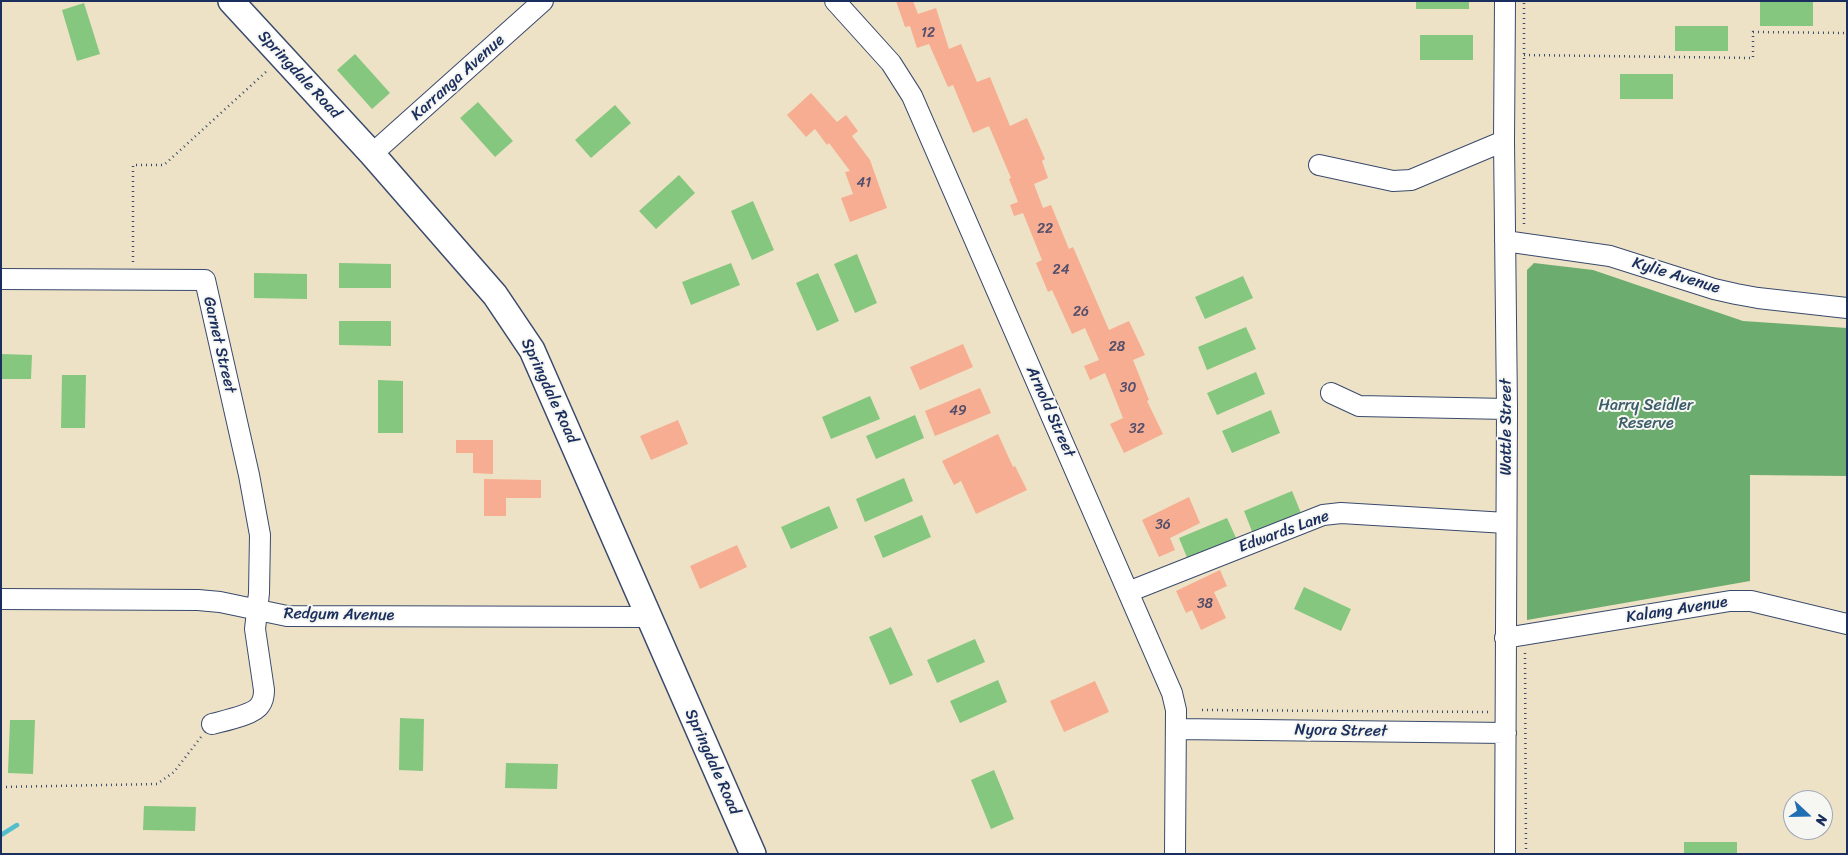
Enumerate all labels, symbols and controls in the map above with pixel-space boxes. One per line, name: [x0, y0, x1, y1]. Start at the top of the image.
house number: 12: [921, 25, 935, 41]
street label: Springdale Road: [253, 27, 345, 123]
street label: Karranga Avenue: [407, 31, 509, 125]
house number: 41: [857, 175, 871, 191]
house number: 22: [1037, 221, 1053, 237]
street label: Kylie Avenue: [1630, 254, 1722, 298]
house number: 24: [1053, 262, 1069, 278]
street label: Garnet Street: [199, 295, 239, 395]
house number: 26: [1073, 304, 1089, 320]
street label: Springdale Road: [516, 336, 582, 446]
house number: 28: [1109, 339, 1125, 355]
street label: Arnold Street: [1021, 364, 1079, 460]
street label: Wattle Street: [1497, 378, 1517, 476]
house number: 30: [1120, 380, 1136, 396]
park label: Harry Seidler Reserve: [1599, 396, 1693, 434]
house number: 49: [949, 403, 967, 419]
house number: 32: [1129, 421, 1145, 437]
street label: Edwards Lane: [1236, 507, 1332, 557]
house number: 36: [1155, 517, 1171, 533]
street label: Kalang Avenue: [1625, 593, 1729, 627]
house number: 38: [1197, 596, 1213, 612]
street label: Redgum Avenue: [284, 604, 394, 626]
street label: Springdale Road: [680, 706, 744, 818]
street label: Nyora Street: [1294, 721, 1388, 741]
north arrow: [1783, 790, 1833, 840]
text: N: [1808, 811, 1835, 829]

